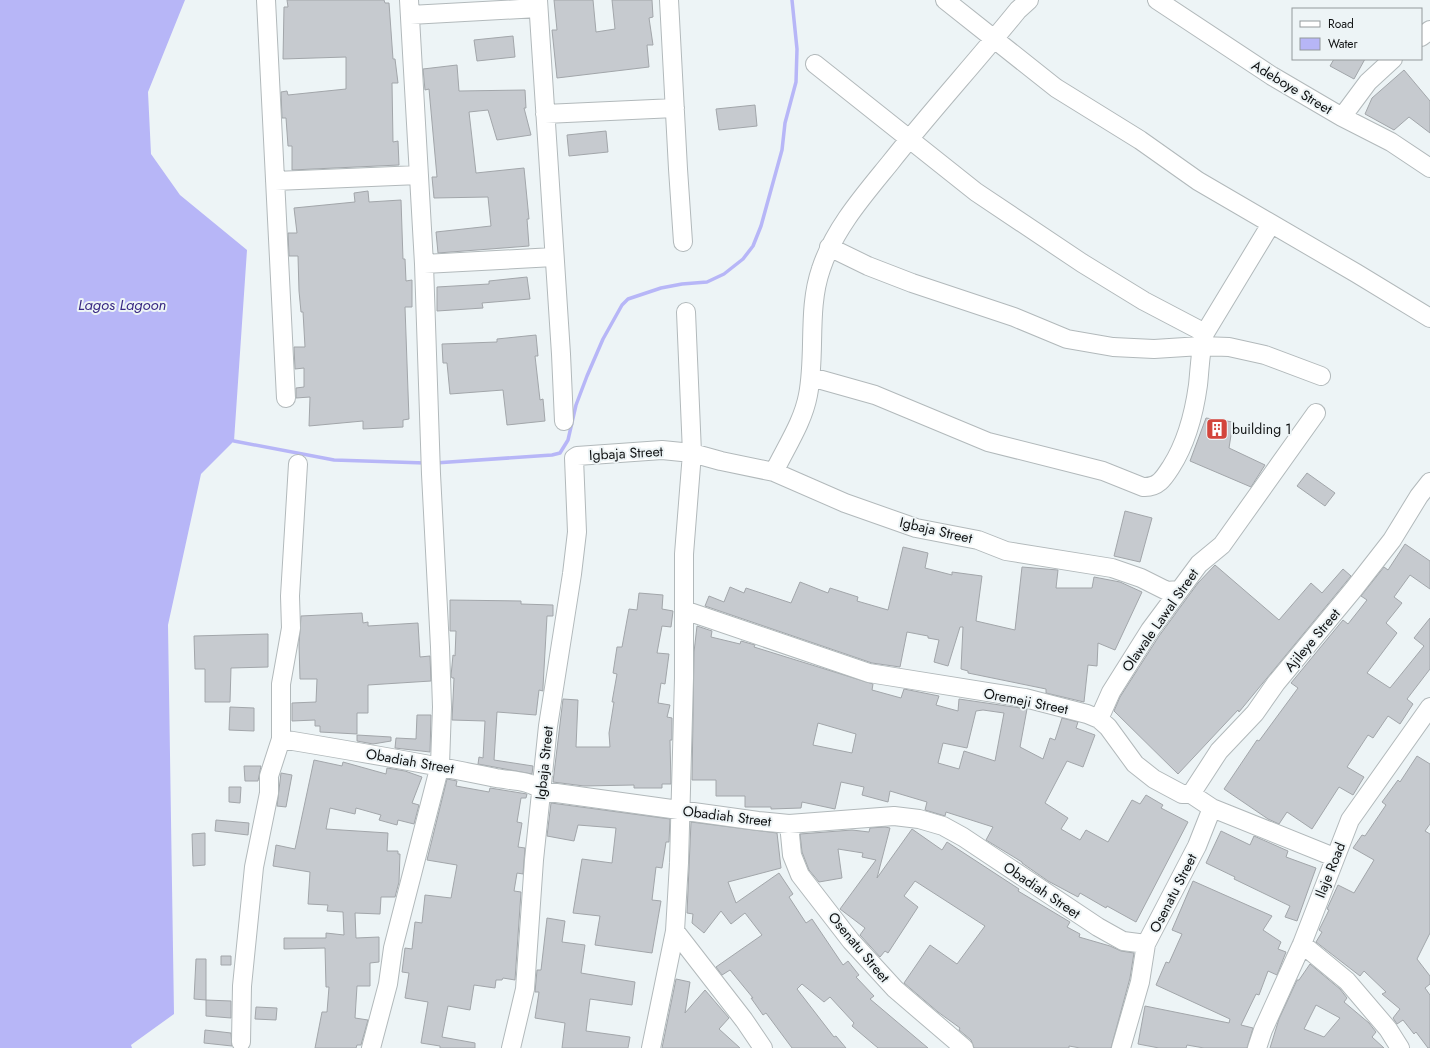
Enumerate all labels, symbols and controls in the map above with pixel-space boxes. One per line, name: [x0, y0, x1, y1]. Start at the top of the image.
legend: [1292, 8, 1422, 60]
text: Road: [1328, 15, 1354, 33]
text: Water: [1328, 35, 1359, 53]
street label: Adeboye Street: [1248, 55, 1337, 119]
water label: Lagos Lagoon: [78, 294, 166, 316]
building icon: building 1: [1204, 416, 1230, 442]
place label: building 1: [1232, 419, 1292, 439]
street label: Igbaja Street: [589, 441, 664, 465]
street label: Igbaja Street: [898, 512, 975, 548]
street label: Olawale Lawal Street: [1117, 564, 1204, 676]
street label: Ajileye Street: [1279, 603, 1345, 676]
street label: Oremeji Street: [982, 683, 1071, 719]
street label: Igbaja Street: [530, 725, 558, 801]
street label: Obadiah Street: [364, 743, 456, 779]
street label: Obadiah Street: [682, 801, 773, 831]
street label: Ilaje Road: [1310, 839, 1350, 901]
street label: Osenatu Street: [1144, 849, 1202, 936]
street label: Obadiah Street: [999, 857, 1085, 924]
street label: Osenatu Street: [824, 908, 895, 987]

